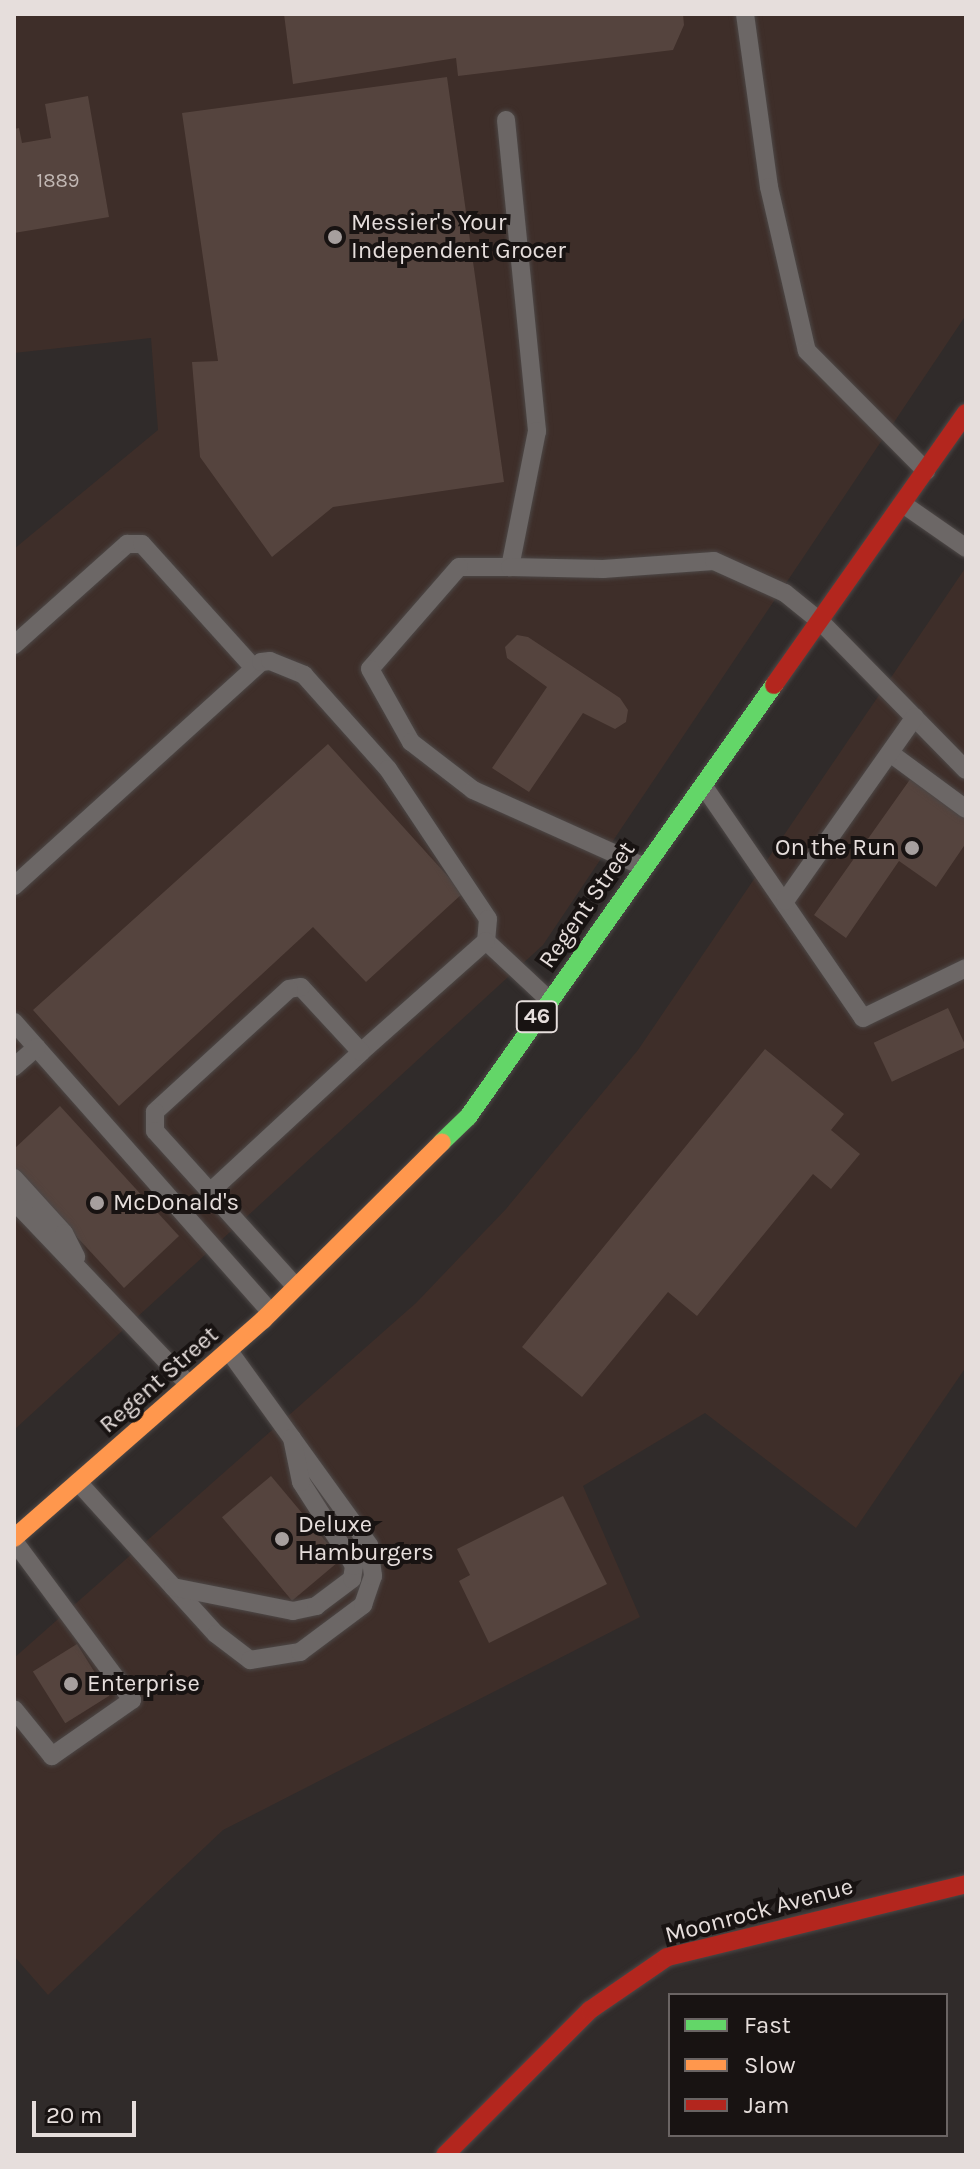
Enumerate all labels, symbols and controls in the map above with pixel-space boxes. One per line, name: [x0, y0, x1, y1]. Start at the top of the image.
house number: 1889: [37, 168, 79, 192]
place label: Messier's Your Independent Grocer: [351, 209, 566, 265]
marker: Messier's Your Independent Grocer: [326, 228, 344, 246]
place label: On the Run: [775, 834, 896, 862]
street label: Regent Street: [533, 836, 641, 974]
marker: On the Run: [903, 839, 921, 857]
road number: 46: [515, 999, 559, 1035]
place label: McDonald's: [113, 1189, 239, 1217]
marker: McDonald's: [88, 1194, 106, 1212]
street label: Regent Street: [94, 1321, 224, 1439]
place label: Deluxe Hamburgers: [298, 1511, 434, 1567]
marker: Deluxe Hamburgers: [273, 1530, 291, 1548]
place label: Enterprise: [87, 1670, 200, 1698]
marker: Enterprise: [62, 1675, 80, 1693]
street label: Moonrock Avenue: [662, 1872, 856, 1950]
legend: [668, 1993, 948, 2137]
text: Fast: [744, 2011, 791, 2039]
text: Slow: [744, 2051, 796, 2079]
scale bar: [36, 2085, 140, 2135]
text: Jam: [744, 2091, 789, 2119]
text: 20 m: [46, 2101, 102, 2129]

